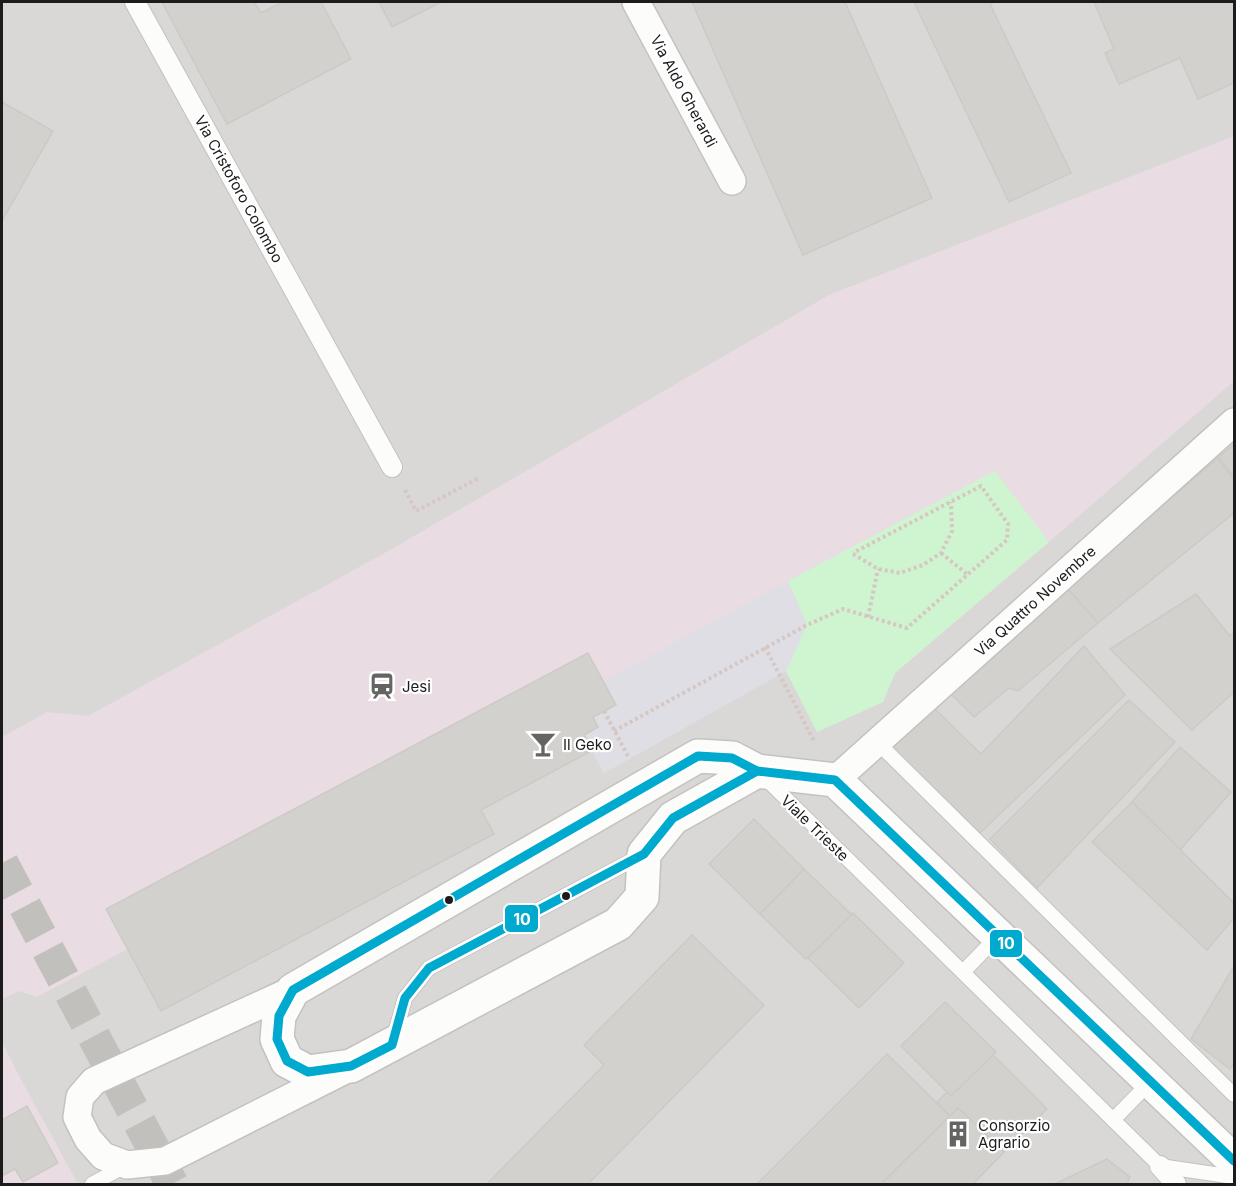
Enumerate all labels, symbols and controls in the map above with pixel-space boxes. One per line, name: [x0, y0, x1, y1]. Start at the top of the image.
street label: Via Aldo Gherardi: [646, 32, 722, 150]
street label: Via Cristoforo Colombo: [191, 112, 287, 266]
street label: Via Quattro Novembre: [970, 541, 1100, 661]
station icon: Jesi: [367, 671, 397, 701]
place label: Jesi: [402, 677, 431, 696]
bar icon: Il Geko: [528, 729, 558, 759]
place label: Il Geko: [563, 735, 612, 754]
street label: Viale Trieste: [777, 791, 853, 865]
unlabelled marker: [560, 890, 572, 902]
unlabelled marker: [443, 894, 455, 906]
line badge: 10: [504, 904, 539, 933]
text: 10: [513, 909, 531, 929]
line badge: 10: [989, 929, 1023, 958]
text: 10: [997, 933, 1015, 953]
place label: Consorzio Agrario: [978, 1116, 1050, 1152]
building icon: Consorzio Agrario: [943, 1119, 973, 1149]

